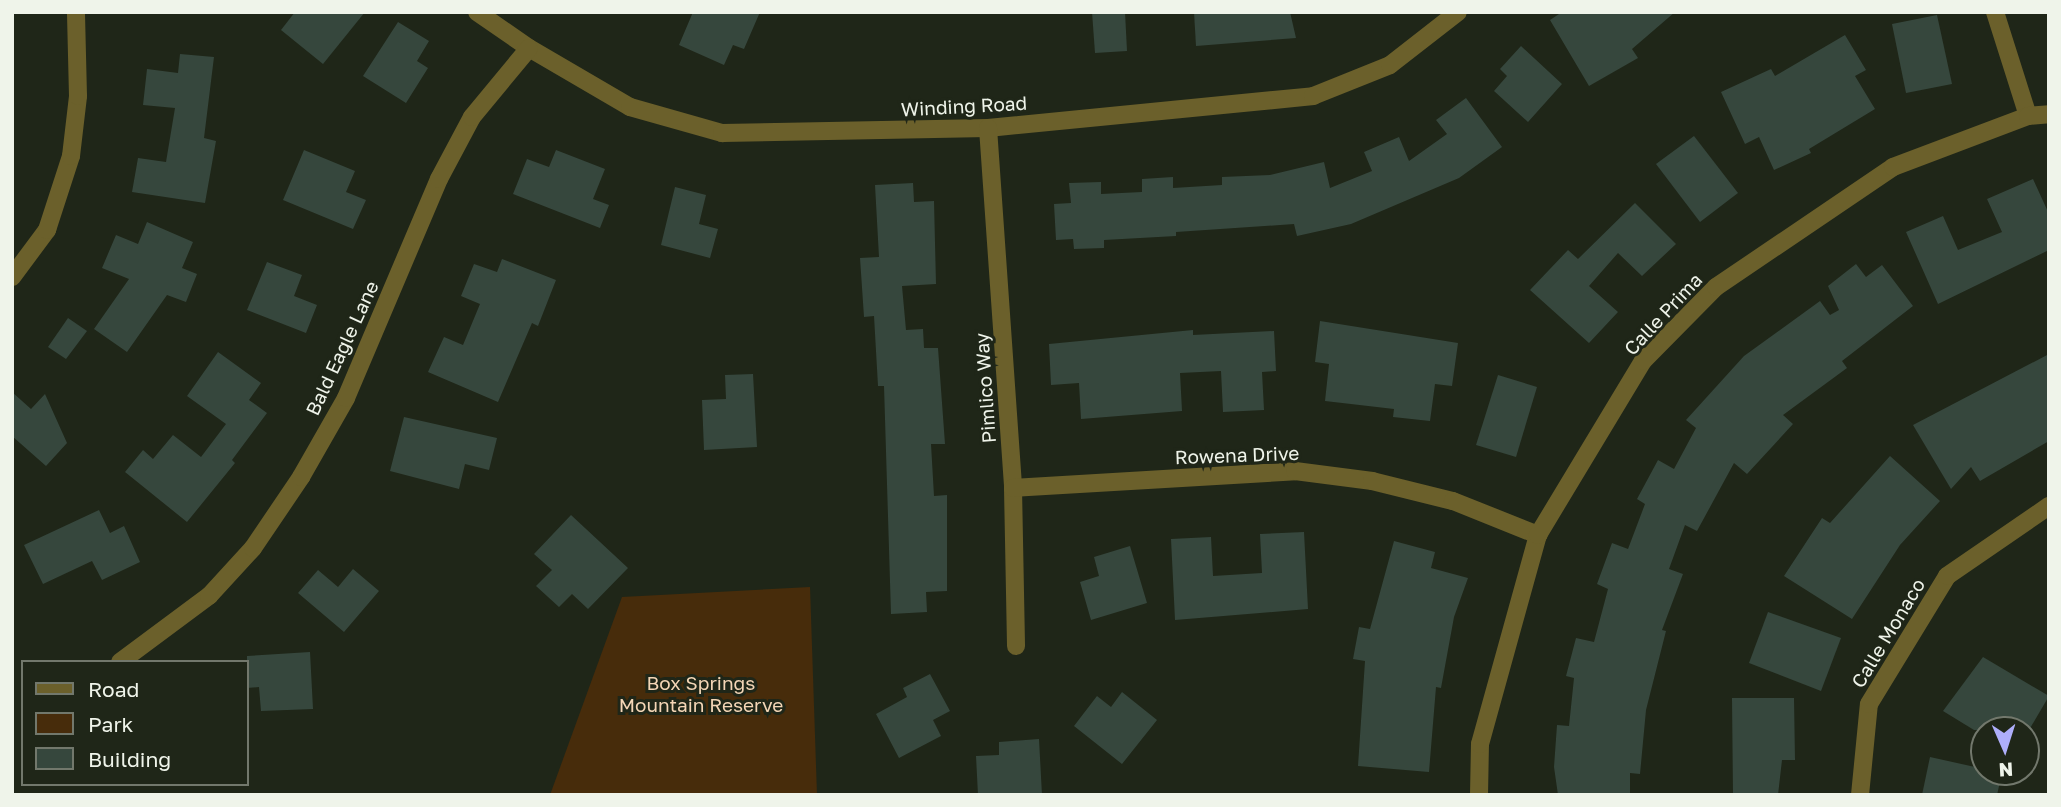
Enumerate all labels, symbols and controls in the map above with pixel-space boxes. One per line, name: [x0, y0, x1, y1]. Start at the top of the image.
street label: Winding Road: [900, 91, 1028, 121]
street label: Calle Prima: [1619, 268, 1707, 360]
street label: Bald Eagle Lane: [301, 277, 383, 419]
street label: Pimlico Way: [970, 332, 1000, 444]
street label: Rowena Drive: [1174, 441, 1300, 469]
street label: Calle Monaco: [1846, 574, 1930, 692]
legend: [21, 660, 248, 786]
park label: Box Springs Mountain Reserve: [619, 672, 783, 716]
text: Road: [88, 676, 139, 702]
text: Park: [88, 711, 133, 737]
north arrow: [1970, 716, 2040, 786]
text: Building: [88, 746, 171, 772]
text: N: [1998, 759, 2014, 782]

